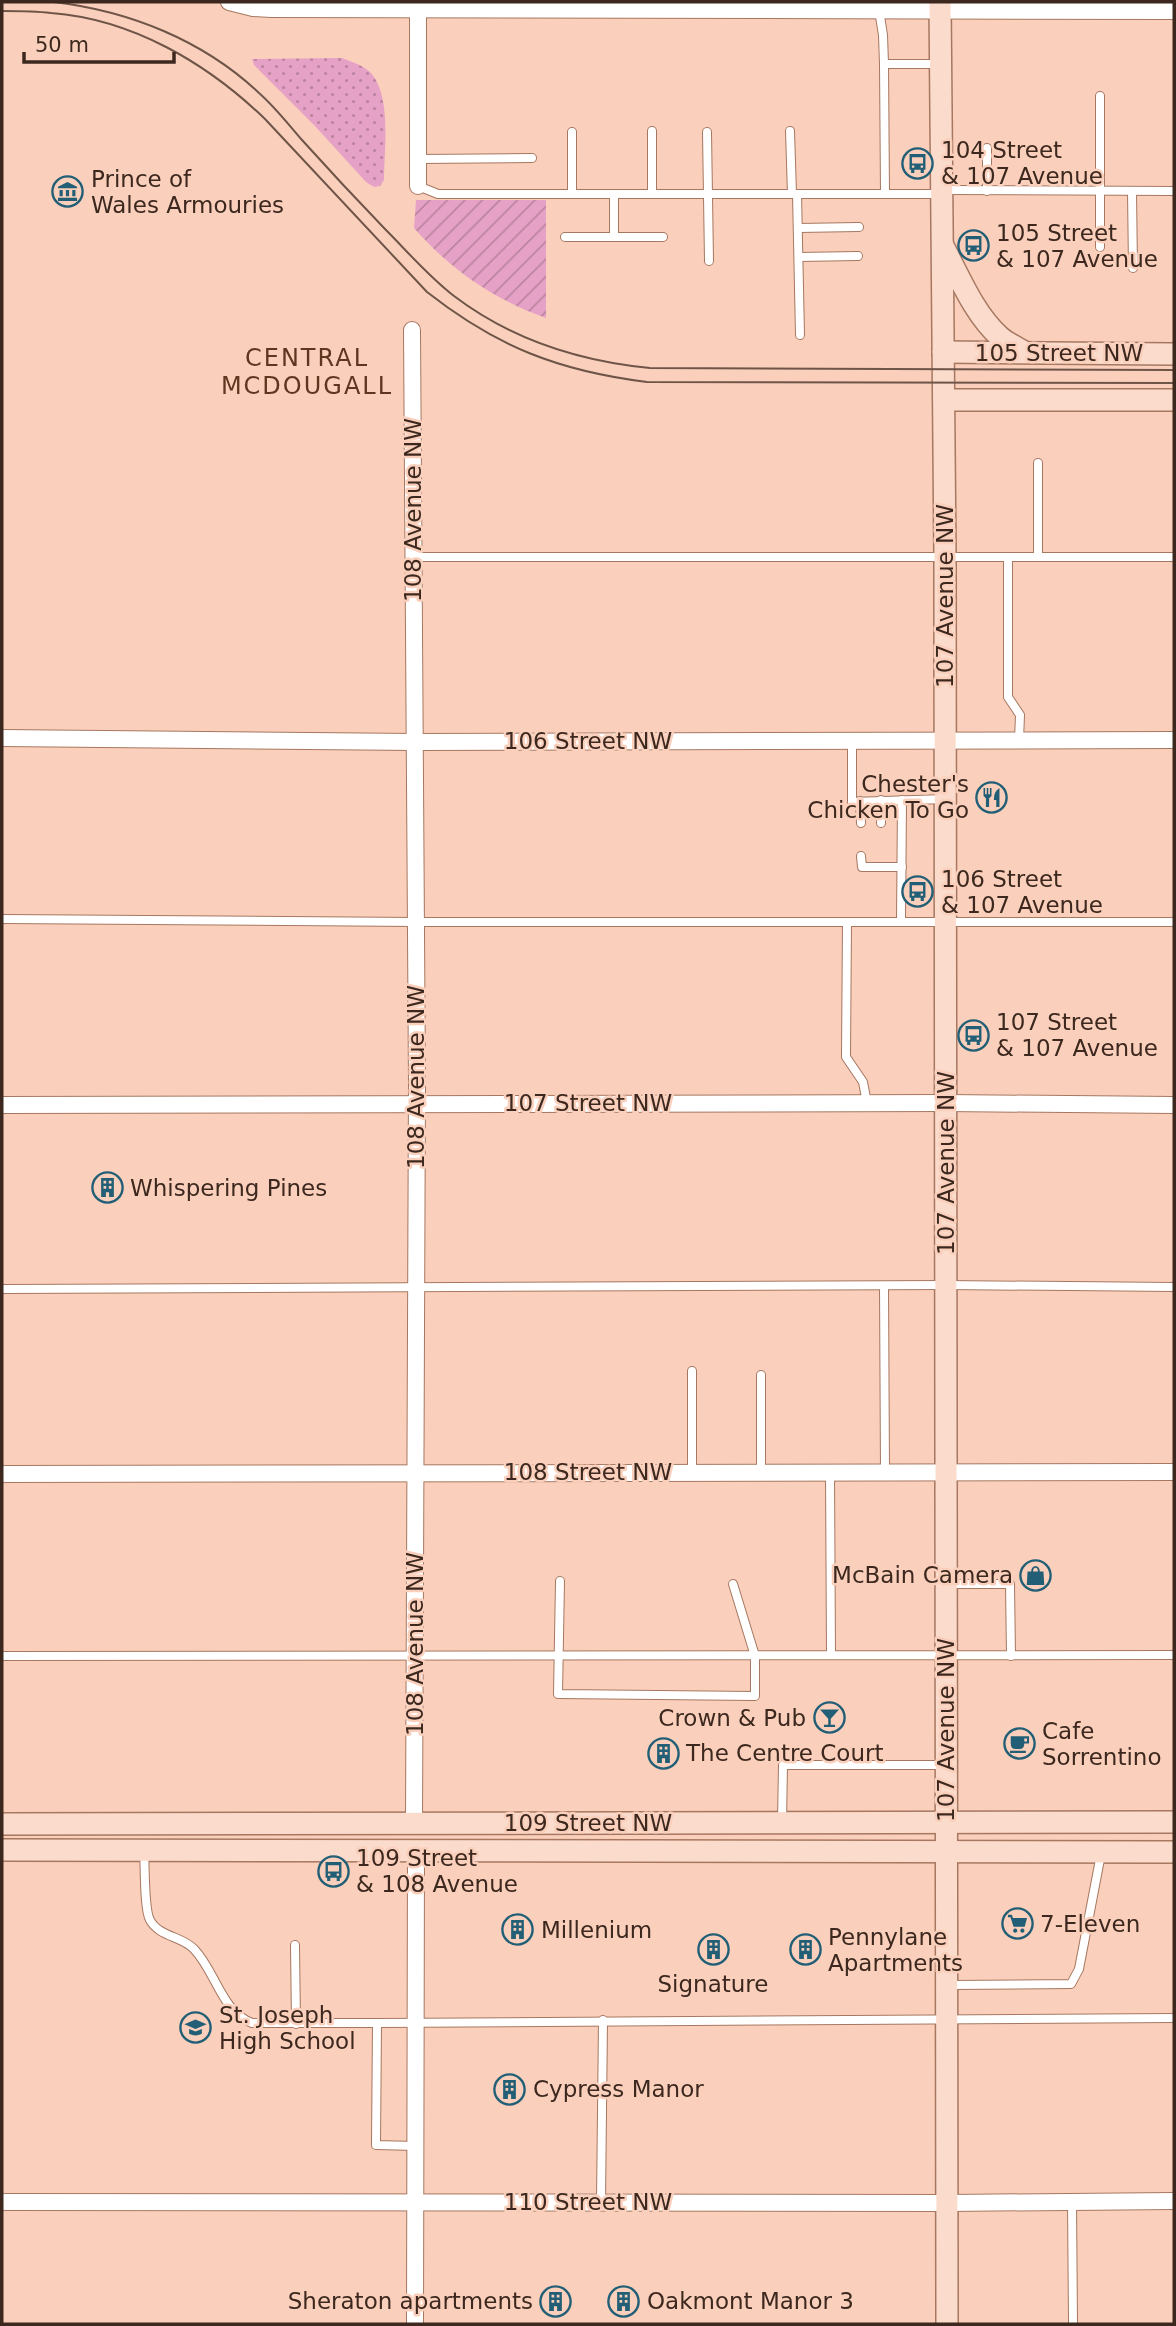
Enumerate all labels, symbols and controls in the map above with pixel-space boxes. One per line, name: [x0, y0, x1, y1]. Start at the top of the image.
scale bar: [24, 21, 175, 65]
text: 50 m: [35, 33, 89, 57]
place label: 104 Street & 107 Avenue: [941, 137, 1103, 189]
bus stop icon: 104 Street & 107 Avenue: [901, 146, 935, 180]
place label: Prince of Wales Armouries: [91, 166, 284, 218]
museum icon: Prince of Wales Armouries: [51, 175, 85, 209]
place label: 105 Street & 107 Avenue: [996, 220, 1158, 272]
bus stop icon: 105 Street & 107 Avenue: [956, 229, 990, 263]
street label: 105 Street NW: [975, 340, 1143, 366]
district label: CENTRAL MCDOUGALL: [221, 344, 393, 400]
street label: 108 Avenue NW: [400, 418, 426, 602]
street label: 107 Avenue NW: [932, 504, 958, 688]
street label: 106 Street NW: [504, 728, 672, 754]
place label: Chester's Chicken To Go: [807, 771, 969, 823]
restaurant icon: Chester's Chicken To Go: [975, 780, 1009, 814]
place label: 106 Street & 107 Avenue: [941, 866, 1103, 918]
bus stop icon: 106 Street & 107 Avenue: [901, 875, 935, 909]
street label: 108 Avenue NW: [403, 985, 429, 1169]
place label: 107 Street & 107 Avenue: [996, 1009, 1158, 1061]
bus stop icon: 107 Street & 107 Avenue: [956, 1018, 990, 1052]
street label: 107 Avenue NW: [933, 1071, 959, 1255]
street label: 107 Street NW: [504, 1090, 672, 1116]
building icon: Whispering Pines: [90, 1171, 124, 1205]
place label: Whispering Pines: [130, 1175, 327, 1201]
street label: 108 Street NW: [504, 1459, 672, 1485]
street label: 108 Avenue NW: [402, 1552, 428, 1736]
shop icon: McBain Camera: [1019, 1558, 1053, 1592]
place label: McBain Camera: [832, 1562, 1013, 1588]
street label: 107 Avenue NW: [933, 1638, 959, 1822]
bar icon: Crown & Pub: [812, 1701, 846, 1735]
place label: Crown & Pub: [658, 1705, 806, 1731]
place label: Cafe Sorrentino: [1042, 1718, 1161, 1770]
cafe icon: Cafe Sorrentino: [1002, 1727, 1036, 1761]
building icon: The Centre Court: [646, 1736, 680, 1770]
place label: The Centre Court: [685, 1740, 884, 1766]
street label: 109 Street NW: [504, 1810, 672, 1836]
place label: 109 Street & 108 Avenue: [356, 1845, 518, 1897]
bus stop icon: 109 Street & 108 Avenue: [316, 1854, 350, 1888]
supermarket icon: 7-Eleven: [1000, 1907, 1034, 1941]
place label: 7-Eleven: [1040, 1911, 1140, 1937]
building icon: Millenium: [501, 1913, 535, 1947]
place label: Millenium: [541, 1917, 652, 1943]
place label: Pennylane Apartments: [828, 1924, 963, 1976]
building icon: Signature: [696, 1933, 730, 1967]
building icon: Pennylane Apartments: [788, 1933, 822, 1967]
place label: Signature: [658, 1971, 768, 1997]
place label: St. Joseph High School: [219, 2002, 356, 2054]
school or university icon: St. Joseph High School: [179, 2011, 213, 2045]
building icon: Cypress Manor: [493, 2072, 527, 2106]
place label: Cypress Manor: [533, 2076, 704, 2102]
street label: 110 Street NW: [504, 2189, 672, 2215]
building icon: Sheraton apartments: [539, 2284, 573, 2318]
building icon: Oakmont Manor 3: [607, 2284, 641, 2318]
place label: Sheraton apartments: [288, 2288, 533, 2314]
place label: Oakmont Manor 3: [647, 2288, 854, 2314]

